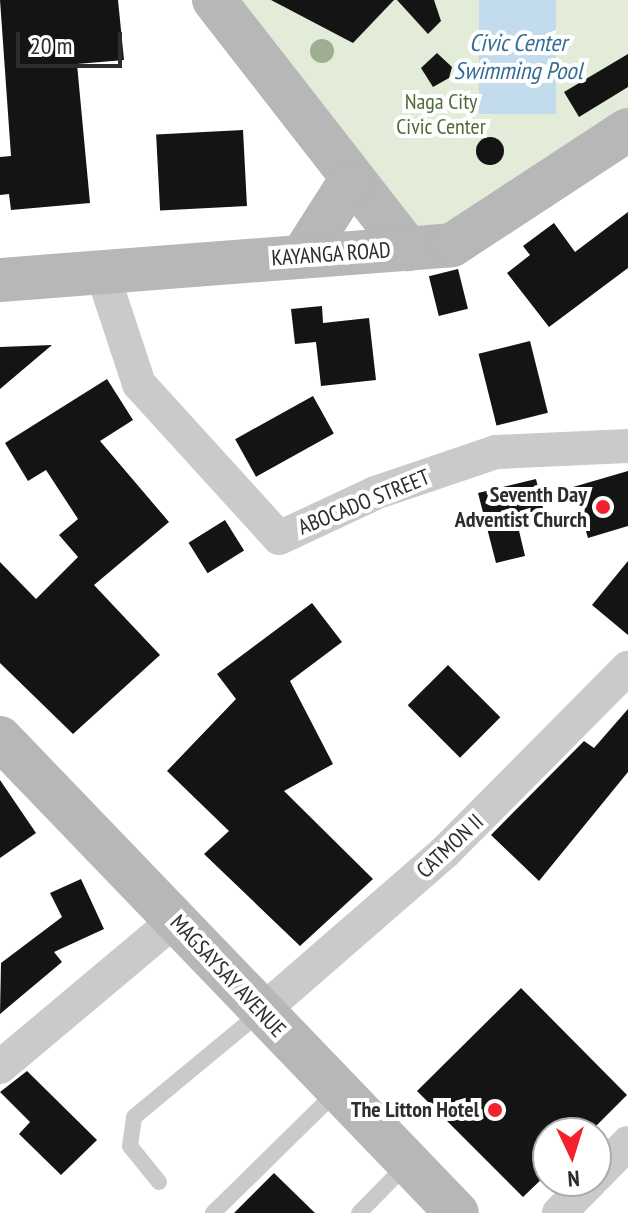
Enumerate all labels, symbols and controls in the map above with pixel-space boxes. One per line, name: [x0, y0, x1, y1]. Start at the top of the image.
scale bar: [20, 16, 126, 66]
water label: Civic Center Swimming Pool: [454, 29, 582, 85]
text: 20 m: [30, 30, 72, 61]
park label: Naga City Civic Center: [396, 88, 486, 140]
street label: KAYANGA ROAD: [270, 237, 392, 271]
street label: ABOCADO STREET: [294, 464, 434, 540]
place label: Seventh Day Adventist Church: [455, 481, 587, 532]
marker: Seventh Day Adventist Church: [594, 498, 612, 516]
street label: CATMON II: [411, 809, 489, 883]
street label: MAGSAYSAY AVENUE: [164, 909, 292, 1043]
place label: The Litton Hotel: [351, 1097, 479, 1123]
marker: The Litton Hotel: [486, 1101, 504, 1119]
north arrow: [532, 1117, 612, 1197]
text: N: [567, 1165, 580, 1193]

